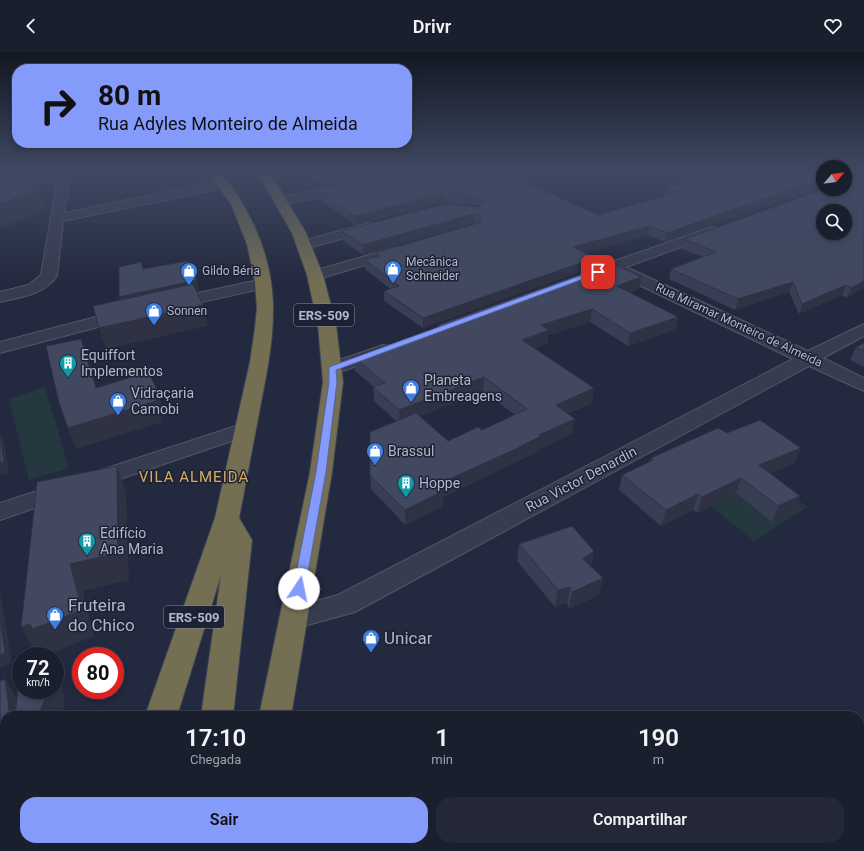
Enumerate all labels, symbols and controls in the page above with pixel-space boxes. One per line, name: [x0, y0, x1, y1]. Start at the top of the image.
icon: back: [20, 15, 42, 37]
icon: heart: [822, 15, 844, 37]
text: Drivr: [413, 16, 451, 37]
text: 80 m: [98, 79, 161, 112]
icon: right: [32, 80, 84, 132]
text: Rua Adyles Monteiro de Almeida: [98, 113, 358, 134]
north arrow: [816, 160, 852, 196]
map controls: [816, 160, 852, 240]
button: search: [816, 204, 852, 240]
place label: Mecânica Schneider: [406, 255, 459, 283]
pin: [581, 255, 615, 289]
shop icon: Mecânica Schneider: [383, 259, 403, 284]
shop icon: Gildo Béria: [179, 261, 199, 286]
icon: arrive: [587, 261, 609, 283]
place label: Gildo Béria: [202, 264, 260, 278]
street label: Rua Miramar Monteiro de Almeida: [653, 280, 825, 370]
shop icon: Sonnen: [144, 301, 164, 326]
place label: Sonnen: [167, 304, 207, 318]
road number: ERS-509: [294, 304, 354, 326]
place label: Equiffort Implementos: [81, 347, 163, 379]
building icon: Equiffort Implementos: [58, 353, 78, 378]
place label: Planeta Embreagens: [424, 372, 502, 404]
shop icon: Planeta Embreagens: [401, 378, 421, 403]
place label: Vidraçaria Camobi: [131, 385, 194, 417]
shop icon: Vidraçaria Camobi: [108, 391, 128, 416]
shop icon: Brassul: [365, 441, 385, 466]
place label: Brassul: [388, 443, 434, 459]
street label: Rua Victor Denardin: [523, 443, 639, 515]
district label: VILA ALMEIDA: [139, 468, 249, 486]
building icon: Hoppe: [396, 473, 416, 498]
place label: Hoppe: [419, 475, 460, 491]
place label: Edifício Ana Maria: [100, 525, 164, 557]
building icon: Edifício Ana Maria: [77, 531, 97, 556]
position arrow: [278, 568, 320, 610]
place label: Fruteira do Chico: [68, 595, 135, 635]
shop icon: Fruteira do Chico: [45, 605, 65, 630]
road number: ERS-509: [164, 606, 224, 628]
shop icon: Unicar: [361, 628, 381, 653]
place label: Unicar: [384, 628, 433, 648]
speed limit sign: 80: [72, 647, 124, 699]
text: 72: [27, 656, 49, 680]
text: km/h: [26, 677, 50, 688]
text: 17:10: [185, 724, 246, 752]
text: 1: [435, 724, 449, 752]
text: 190: [638, 724, 679, 752]
text: Chegada: [190, 752, 241, 767]
text: min: [431, 752, 453, 767]
text: m: [653, 752, 664, 767]
button: Sair: [20, 797, 428, 843]
button: Compartilhar: [436, 797, 844, 843]

